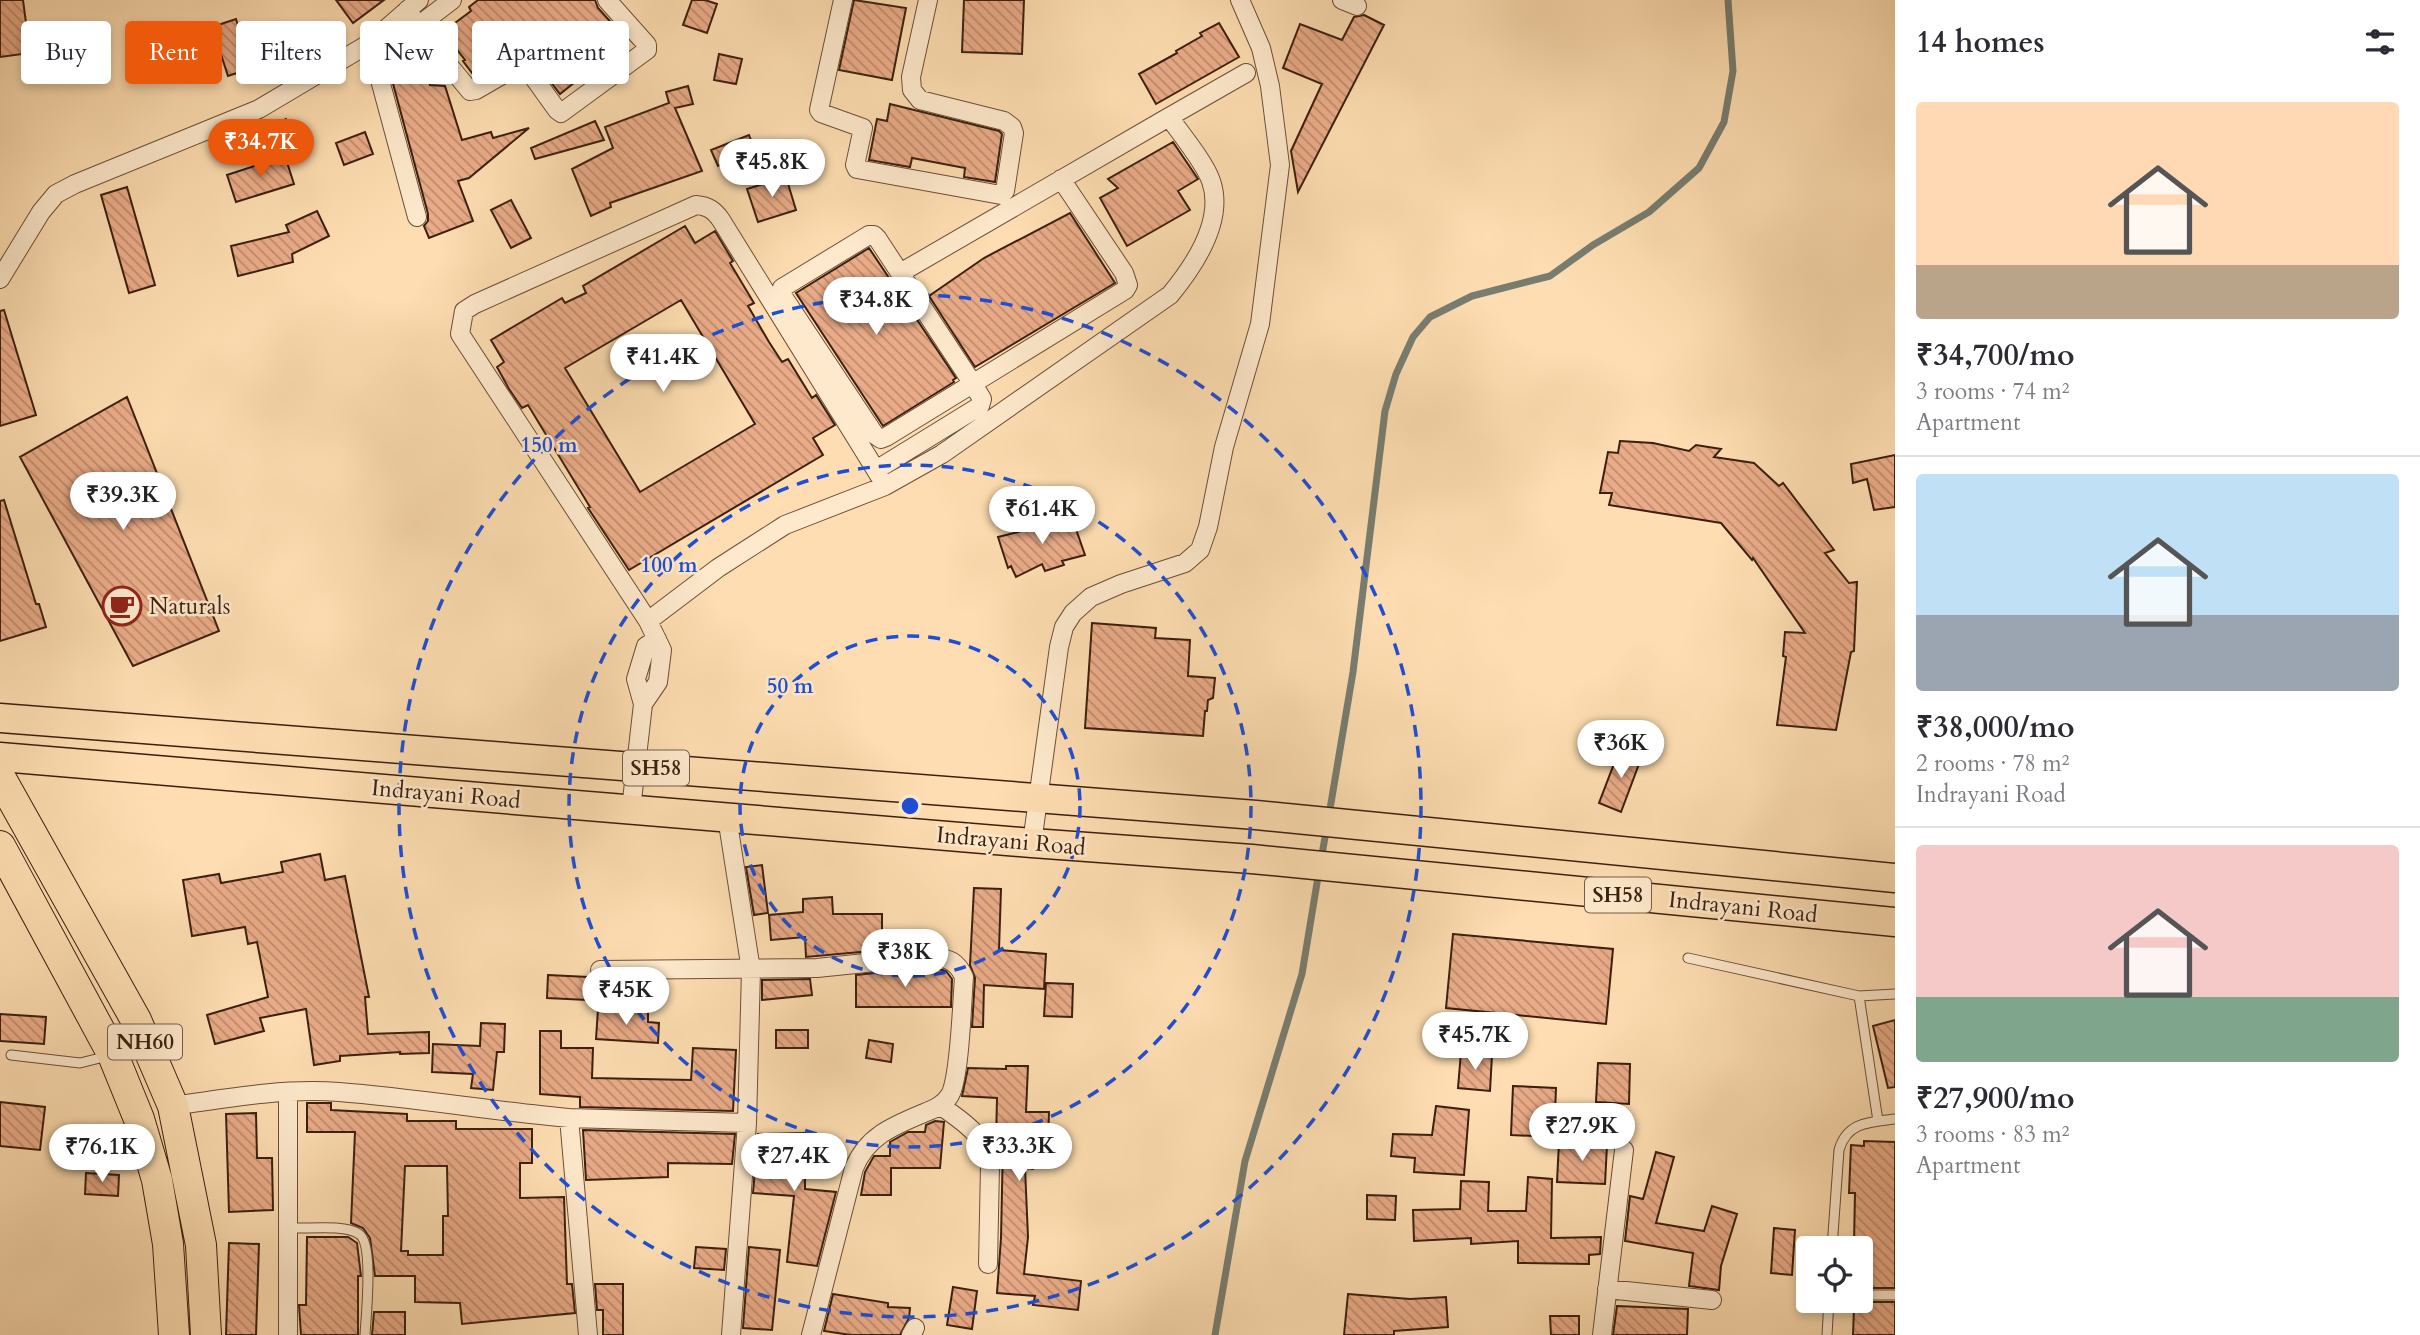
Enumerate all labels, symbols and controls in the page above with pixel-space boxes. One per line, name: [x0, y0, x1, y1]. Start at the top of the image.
chip: Buy: [21, 21, 111, 84]
chip: Rent: [125, 21, 222, 84]
chip: Filters: [236, 21, 346, 84]
chip: New: [360, 21, 458, 84]
chip: Apartment: [472, 21, 629, 84]
text: 14 homes: [1916, 22, 2045, 63]
icon: filters: [2361, 23, 2399, 61]
pin: ₹34.7K: [204, 120, 318, 179]
text: ₹34.7K: [224, 126, 298, 157]
pin: ₹45.8K: [715, 140, 829, 199]
text: ₹45.8K: [735, 146, 809, 177]
icon: home: [2095, 147, 2221, 273]
pin: ₹34.8K: [819, 278, 933, 337]
text: ₹34.8K: [839, 284, 913, 315]
pin: ₹41.4K: [606, 334, 720, 394]
text: ₹34,700/mo: [1916, 335, 2075, 376]
text: ₹41.4K: [626, 341, 700, 372]
text: 3 rooms · 74 m²: [1916, 376, 2069, 407]
text: Apartment: [1916, 407, 2020, 438]
text: 150 m: [520, 431, 578, 460]
pin: ₹39.3K: [66, 472, 180, 532]
text: ₹39.3K: [86, 479, 160, 510]
pin: ₹61.4K: [985, 486, 1099, 546]
text: ₹61.4K: [1005, 493, 1079, 524]
icon: home: [2095, 519, 2221, 645]
text: 100 m: [640, 551, 698, 580]
cafe icon: Naturals: [101, 585, 143, 627]
place label: Naturals: [149, 591, 230, 622]
text: 50 m: [767, 672, 814, 701]
text: ₹38,000/mo: [1916, 707, 2075, 748]
pin: ₹36K: [1580, 720, 1662, 780]
text: ₹36K: [1593, 727, 1649, 758]
text: 2 rooms · 78 m²: [1916, 748, 2069, 779]
road number: SH58: [623, 750, 689, 786]
street label: Indrayani Road: [370, 772, 523, 816]
text: Indrayani Road: [1916, 779, 2066, 810]
centre of rings: [898, 794, 922, 818]
street label: Indrayani Road: [935, 819, 1088, 863]
road number: SH58: [1585, 878, 1651, 912]
street label: Indrayani Road: [1667, 884, 1820, 930]
icon: home: [2095, 890, 2221, 1016]
pin: ₹38K: [864, 930, 946, 989]
text: ₹38K: [877, 936, 933, 967]
pin: ₹45K: [585, 968, 667, 1027]
text: ₹45K: [598, 974, 654, 1005]
pin: ₹45.7K: [1418, 1012, 1532, 1072]
text: ₹45.7K: [1438, 1019, 1512, 1050]
road number: NH60: [108, 1024, 182, 1060]
text: ₹27,900/mo: [1916, 1078, 2075, 1119]
pin: ₹27.9K: [1525, 1104, 1639, 1163]
text: ₹27.9K: [1545, 1110, 1619, 1141]
text: 3 rooms · 83 m²: [1916, 1119, 2069, 1150]
pin: ₹76.1K: [45, 1124, 159, 1184]
pin: ₹33.3K: [962, 1124, 1076, 1183]
text: ₹33.3K: [982, 1130, 1056, 1161]
text: ₹76.1K: [65, 1131, 139, 1162]
pin: ₹27.4K: [737, 1134, 851, 1193]
text: ₹27.4K: [757, 1140, 831, 1171]
text: Apartment: [1916, 1150, 2020, 1181]
map controls: [1796, 1236, 1873, 1313]
button: locate: [1796, 1236, 1873, 1313]

